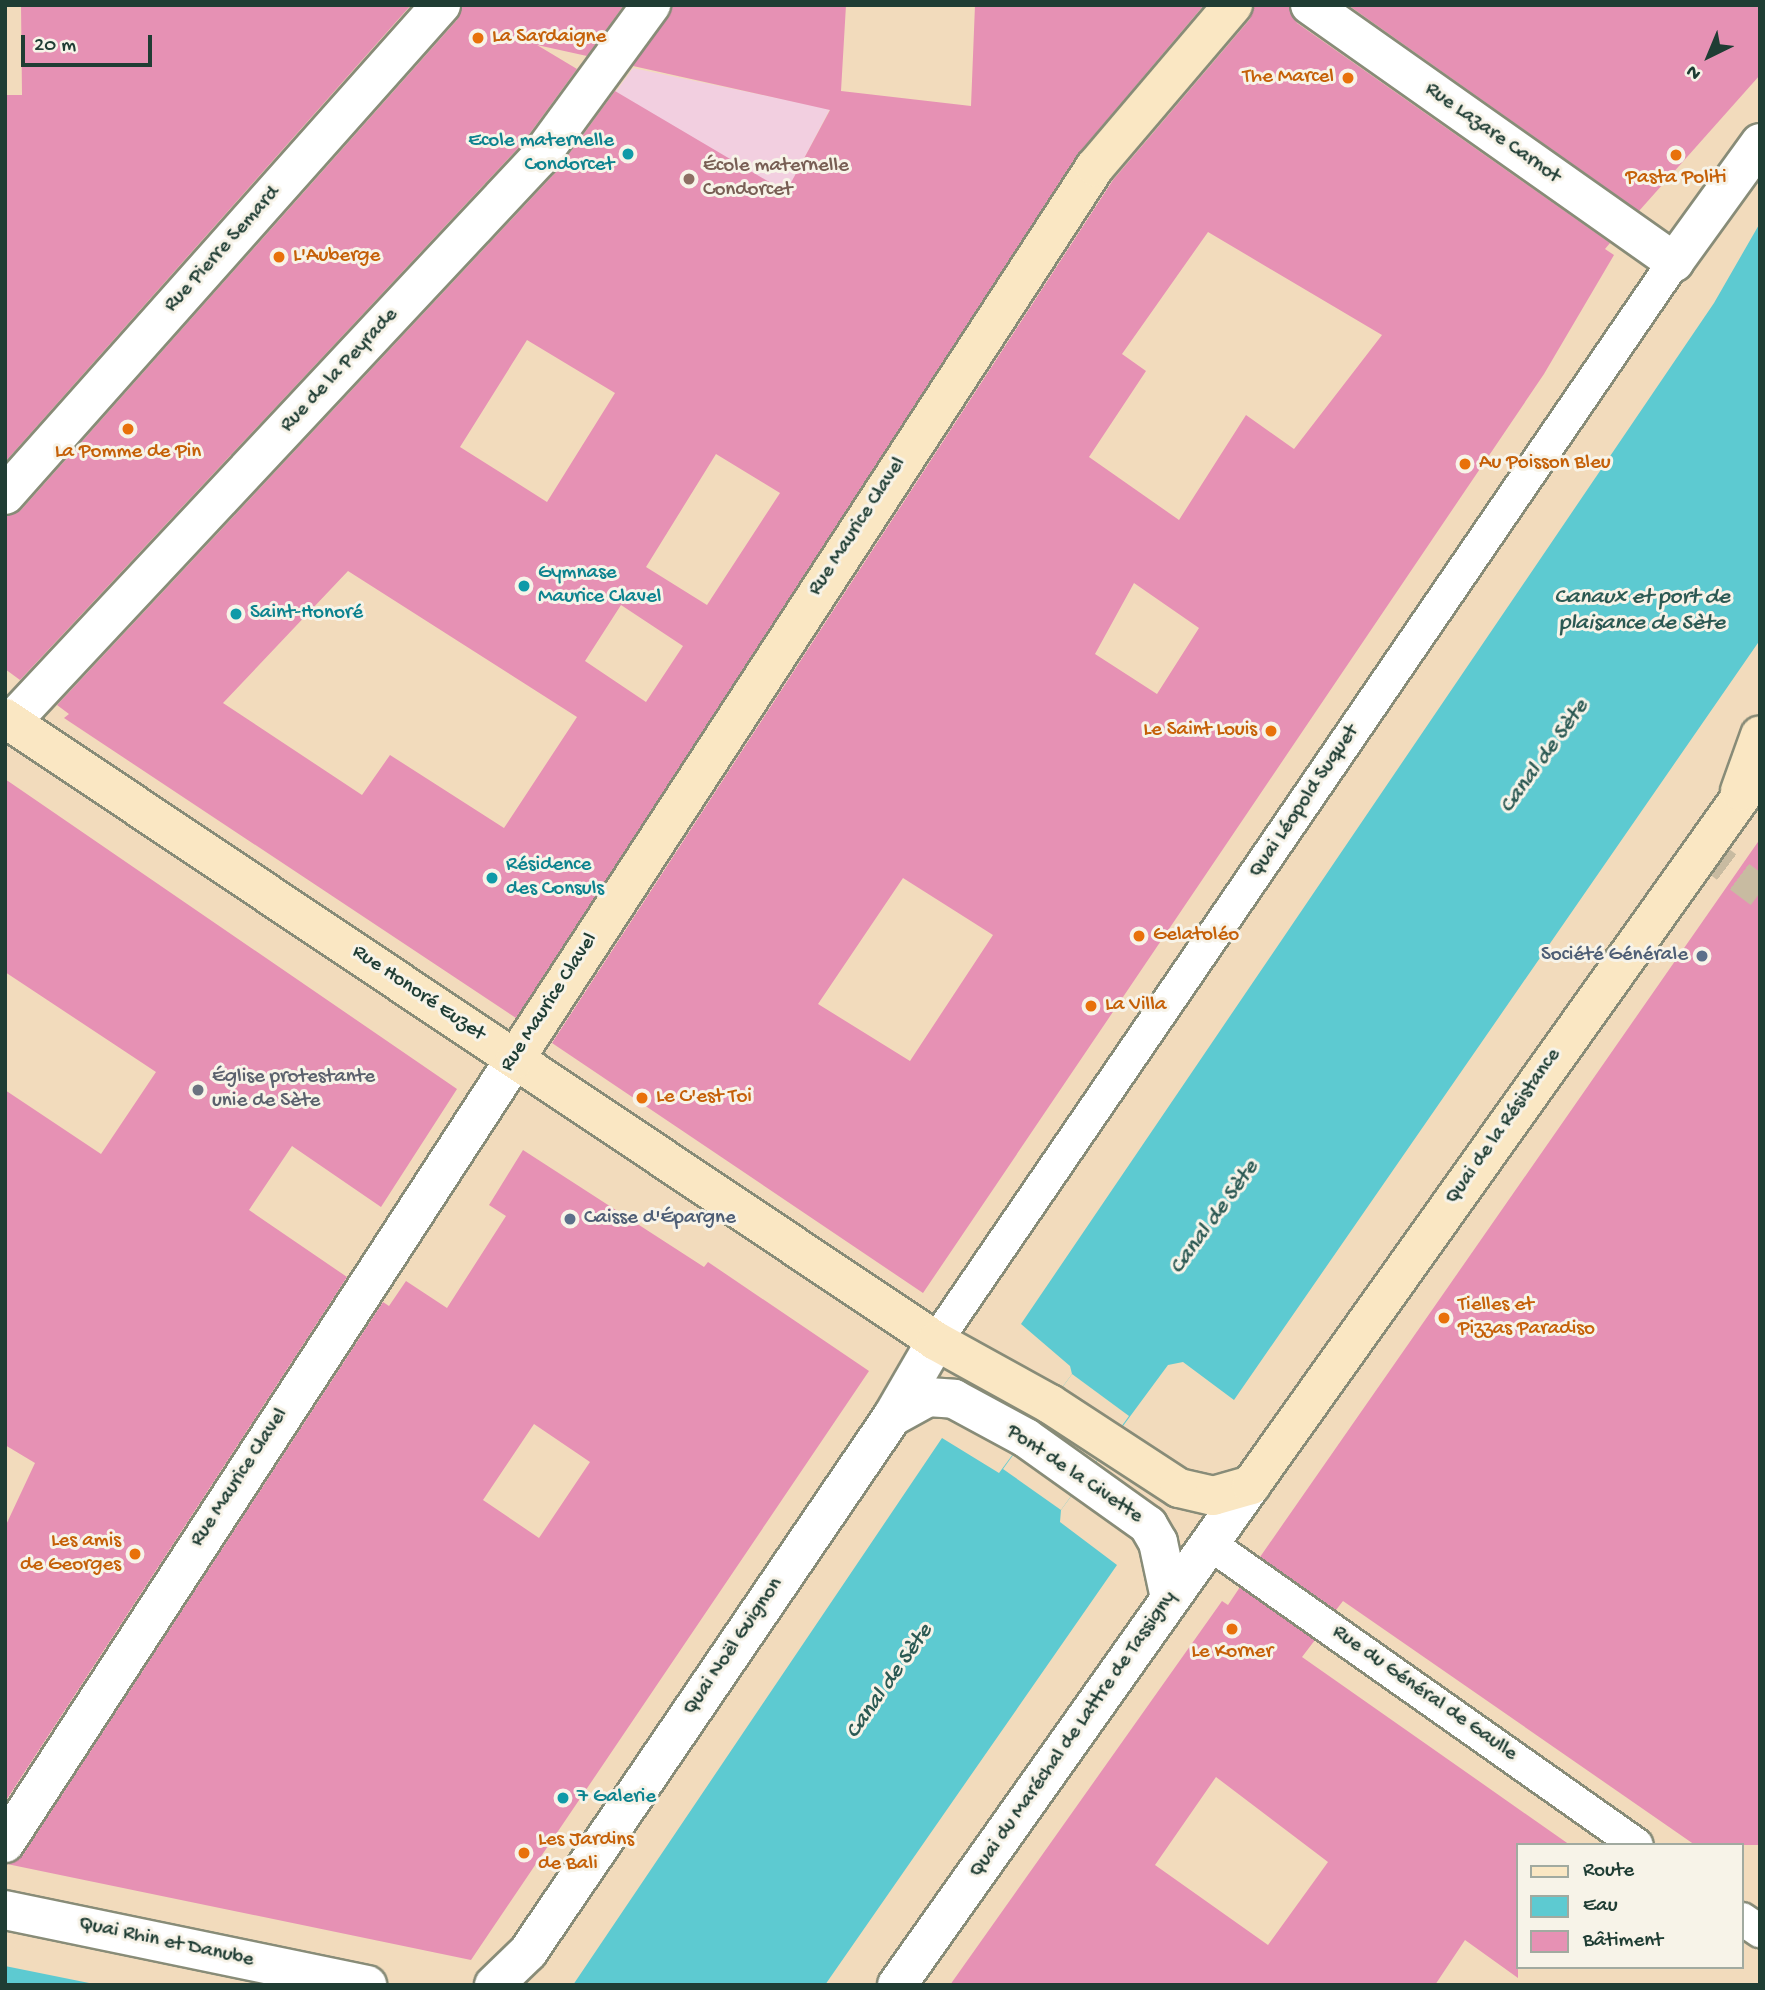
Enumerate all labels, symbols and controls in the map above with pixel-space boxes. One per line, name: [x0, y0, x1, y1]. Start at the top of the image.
scale bar: [24, 21, 156, 65]
north arrow: [1674, 21, 1744, 91]
place label: La Sardaigne: [492, 25, 606, 51]
marker: La Sardaigne: [470, 30, 486, 46]
text: 20 m: [34, 34, 76, 59]
text: N: [1682, 59, 1707, 84]
place label: The Marcel: [1243, 65, 1334, 91]
marker: The Marcel: [1340, 70, 1356, 86]
street label: Rue Lazare Carnot: [1419, 78, 1565, 190]
place label: Ecole maternelle Condorcet: [468, 129, 614, 179]
marker: Ecole maternelle Condorcet: [620, 146, 636, 162]
marker: Pasta Politi: [1668, 147, 1684, 163]
place label: École maternelle Condorcet: [703, 154, 849, 204]
place label: Pasta Politi: [1626, 166, 1726, 192]
marker: École maternelle Condorcet: [681, 171, 697, 187]
street label: Rue Pierre Semard: [160, 182, 286, 318]
place label: L'Auberge: [293, 244, 380, 270]
marker: L'Auberge: [271, 249, 287, 265]
street label: Rue de la Peyrade: [276, 304, 404, 438]
marker: La Pomme de Pin: [120, 421, 136, 437]
place label: La Pomme de Pin: [55, 440, 201, 466]
place label: Au Poisson Bleu: [1479, 451, 1611, 477]
street label: Rue Maurice Clavel: [804, 453, 912, 601]
marker: Au Poisson Bleu: [1457, 456, 1473, 472]
place label: Gymnase Maurice Clavel: [538, 561, 661, 611]
marker: Gymnase Maurice Clavel: [516, 578, 532, 594]
water label: Canaux et port de plaisance de Sète: [1554, 584, 1730, 638]
place label: Saint-Honoré: [250, 601, 363, 627]
marker: Saint-Honoré: [228, 606, 244, 622]
water label: Canal de Sète: [1494, 695, 1596, 819]
place label: Le Saint Louis: [1143, 718, 1257, 744]
street label: Quai Léopold Suquet: [1244, 721, 1366, 883]
marker: Le Saint Louis: [1263, 723, 1279, 739]
place label: Résidence des Consuls: [506, 853, 604, 903]
marker: Résidence des Consuls: [484, 870, 500, 886]
place label: Gelatoléo: [1153, 923, 1239, 949]
marker: Gelatoléo: [1131, 928, 1147, 944]
street label: Rue Maurice Clavel: [496, 929, 604, 1077]
street label: Rue Honoré Euzet: [347, 940, 489, 1048]
place label: Société Générale: [1541, 943, 1688, 969]
marker: Société Générale: [1694, 948, 1710, 964]
place label: La Villa: [1105, 993, 1166, 1019]
marker: La Villa: [1083, 998, 1099, 1014]
street label: Quai de la Résistance: [1441, 1044, 1567, 1210]
place label: Église protestante unie de Sète: [212, 1065, 375, 1115]
marker: Église protestante unie de Sète: [190, 1082, 206, 1098]
place label: Le C'est Toi: [656, 1085, 752, 1111]
marker: Le C'est Toi: [634, 1090, 650, 1106]
water label: Canal de Sète: [1164, 1156, 1266, 1280]
place label: Caisse d'Épargne: [584, 1206, 736, 1232]
marker: Caisse d'Épargne: [562, 1211, 578, 1227]
place label: Tielles et Pizzas Paradiso: [1458, 1293, 1595, 1343]
marker: Tielles et Pizzas Paradiso: [1436, 1310, 1452, 1326]
street label: Rue Maurice Clavel: [186, 1404, 294, 1552]
street label: Pont de la Civette: [1001, 1420, 1147, 1530]
place label: Les amis de Georges: [20, 1529, 121, 1579]
marker: Les amis de Georges: [127, 1546, 143, 1562]
street label: Quai Noël Guignon: [679, 1573, 789, 1721]
street label: Quai du Maréchal de Lattre de Tassigny: [965, 1587, 1183, 1883]
water label: Canal de Sète: [840, 1619, 940, 1745]
street label: Rue du Général de Gaulle: [1327, 1620, 1521, 1768]
marker: Le Korner: [1224, 1621, 1240, 1637]
place label: Le Korner: [1191, 1640, 1273, 1666]
place label: 7 Galerie: [577, 1785, 656, 1811]
marker: 7 Galerie: [555, 1790, 571, 1806]
place label: Les Jardins de Bali: [538, 1828, 634, 1878]
legend: [1516, 1843, 1744, 1969]
marker: Les Jardins de Bali: [516, 1845, 532, 1861]
text: Route: [1583, 1859, 1634, 1884]
text: Eau: [1583, 1894, 1618, 1919]
street label: Quai Rhin et Danube: [76, 1912, 256, 1974]
text: Bâtiment: [1583, 1929, 1663, 1954]

